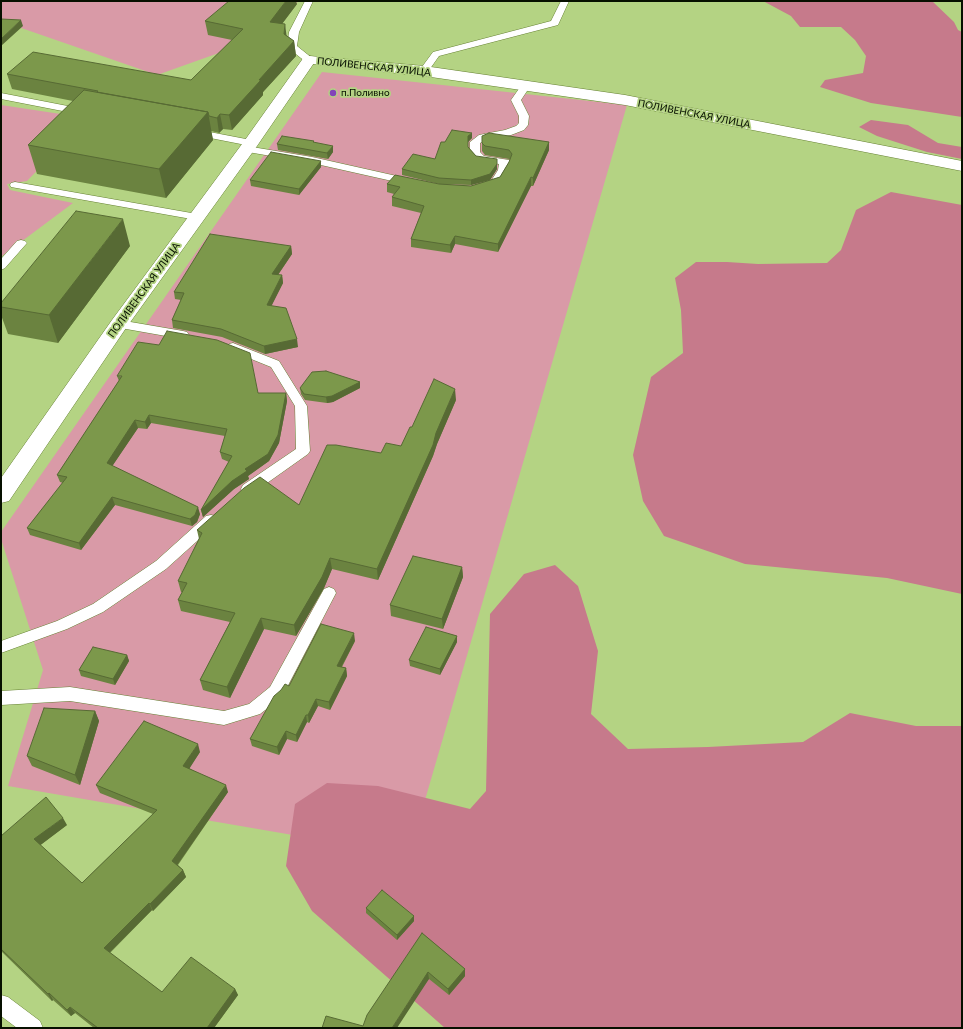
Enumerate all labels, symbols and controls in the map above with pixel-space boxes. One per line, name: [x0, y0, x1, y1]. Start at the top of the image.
street label: ПОЛИВЕНСКАЯ УЛИЦА: [316, 55, 432, 79]
place label: п.Поливно: [341, 87, 390, 99]
marker: п.Поливно: [328, 88, 338, 98]
street label: ПОЛИВЕНСКАЯ УЛИЦА: [637, 97, 751, 131]
street label: ПОЛИВЕНСКАЯ УЛИЦА: [106, 240, 182, 340]

